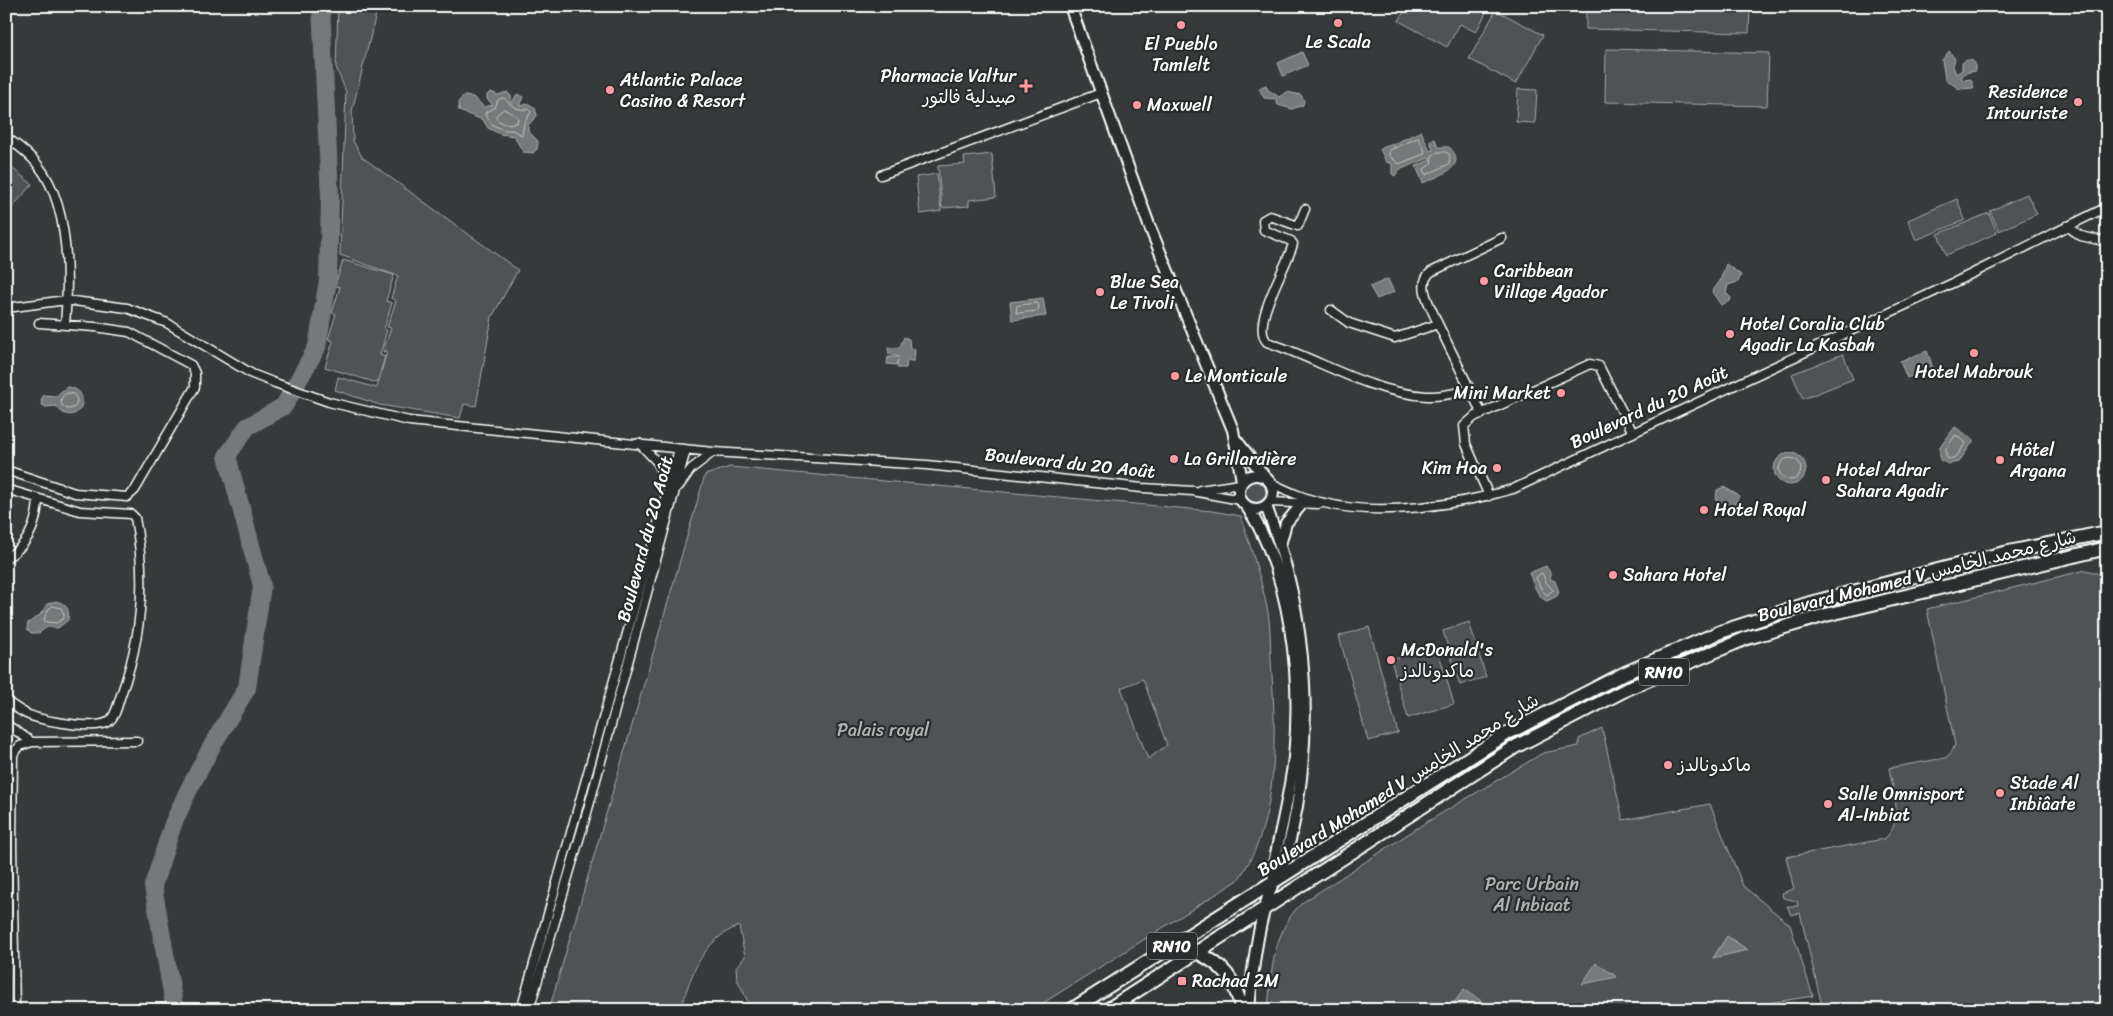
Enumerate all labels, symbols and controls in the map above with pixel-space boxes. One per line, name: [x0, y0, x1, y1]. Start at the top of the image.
marker: Le Scala: [1332, 17, 1344, 29]
marker: El Pueblo Tamlelt: [1175, 19, 1187, 31]
place label: Le Scala: [1305, 26, 1371, 58]
place label: El Pueblo Tamlelt: [1144, 28, 1218, 81]
place label: Pharmacie Valtur صيدلية فالتور: [881, 60, 1018, 113]
place label: Atlantic Palace Casino & Resort: [619, 64, 746, 117]
place label: Residence Intouriste: [1986, 76, 2068, 129]
marker: Pharmacie Valtur صيدلية فالتور: [1020, 80, 1032, 92]
marker: Atlantic Palace Casino & Resort: [604, 84, 616, 96]
place label: Maxwell: [1147, 89, 1213, 121]
marker: Residence Intouriste: [2072, 96, 2084, 108]
marker: Maxwell: [1131, 99, 1143, 111]
place label: Caribbean Village Agador: [1494, 255, 1609, 308]
place label: Blue Sea Le Tivoli: [1110, 266, 1179, 319]
marker: Caribbean Village Agador: [1478, 275, 1490, 287]
marker: Blue Sea Le Tivoli: [1094, 286, 1106, 298]
place label: Hotel Coralia Club Agadir La Kasbah: [1739, 308, 1885, 361]
marker: Hotel Coralia Club Agadir La Kasbah: [1724, 328, 1736, 340]
marker: Hotel Mabrouk: [1968, 347, 1980, 359]
street label: Boulevard du 20 Août: [1565, 356, 1734, 458]
place label: Hotel Mabrouk: [1915, 356, 2034, 388]
place label: Le Monticule: [1185, 360, 1287, 392]
marker: Le Monticule: [1169, 370, 1181, 382]
place label: Mini Market: [1454, 377, 1551, 409]
marker: Mini Market: [1555, 387, 1567, 399]
place label: Hôtel Argana: [2009, 434, 2067, 487]
street label: Boulevard du 20 Août: [983, 438, 1157, 488]
place label: La Grillardière: [1184, 443, 1297, 475]
street label: Boulevard du 20 Août: [607, 452, 683, 626]
place label: Kim Hoa: [1422, 452, 1487, 484]
marker: La Grillardière: [1168, 453, 1180, 465]
place label: Hotel Adrar Sahara Agadir: [1836, 454, 1949, 507]
marker: Hôtel Argana: [1994, 454, 2006, 466]
marker: Kim Hoa: [1491, 462, 1503, 474]
marker: Hotel Adrar Sahara Agadir: [1820, 474, 1832, 486]
place label: Hotel Royal: [1714, 494, 1807, 526]
marker: Hotel Royal: [1698, 504, 1710, 516]
street label: Boulevard Mohamed V شارع محمد الخامس: [1754, 521, 2080, 631]
place label: Sahara Hotel: [1623, 559, 1727, 591]
marker: Sahara Hotel: [1607, 569, 1619, 581]
place label: McDonald's ماكدونالدز: [1399, 634, 1494, 687]
marker: McDonald's ماكدونالدز: [1385, 654, 1397, 666]
road number: RN10: [1639, 659, 1689, 686]
street label: Boulevard Mohamed V شارع محمد الخامس: [1251, 685, 1545, 885]
park label: Palais royal: [837, 714, 930, 746]
place label: ماكدونالدز: [1676, 749, 1751, 781]
marker: ماكدونالدز: [1662, 759, 1674, 771]
place label: Stade Al Inbiâate: [2009, 767, 2079, 820]
place label: Salle Omnisport Al-Inbiat: [1837, 778, 1965, 831]
marker: Stade Al Inbiâate: [1994, 787, 2006, 799]
marker: Salle Omnisport Al-Inbiat: [1822, 798, 1834, 810]
park label: Parc Urbain Al Inbiaat: [1485, 868, 1579, 921]
road number: RN10: [1147, 932, 1197, 959]
place label: Rachad 2M: [1192, 965, 1279, 997]
marker: Rachad 2M: [1176, 975, 1188, 987]

